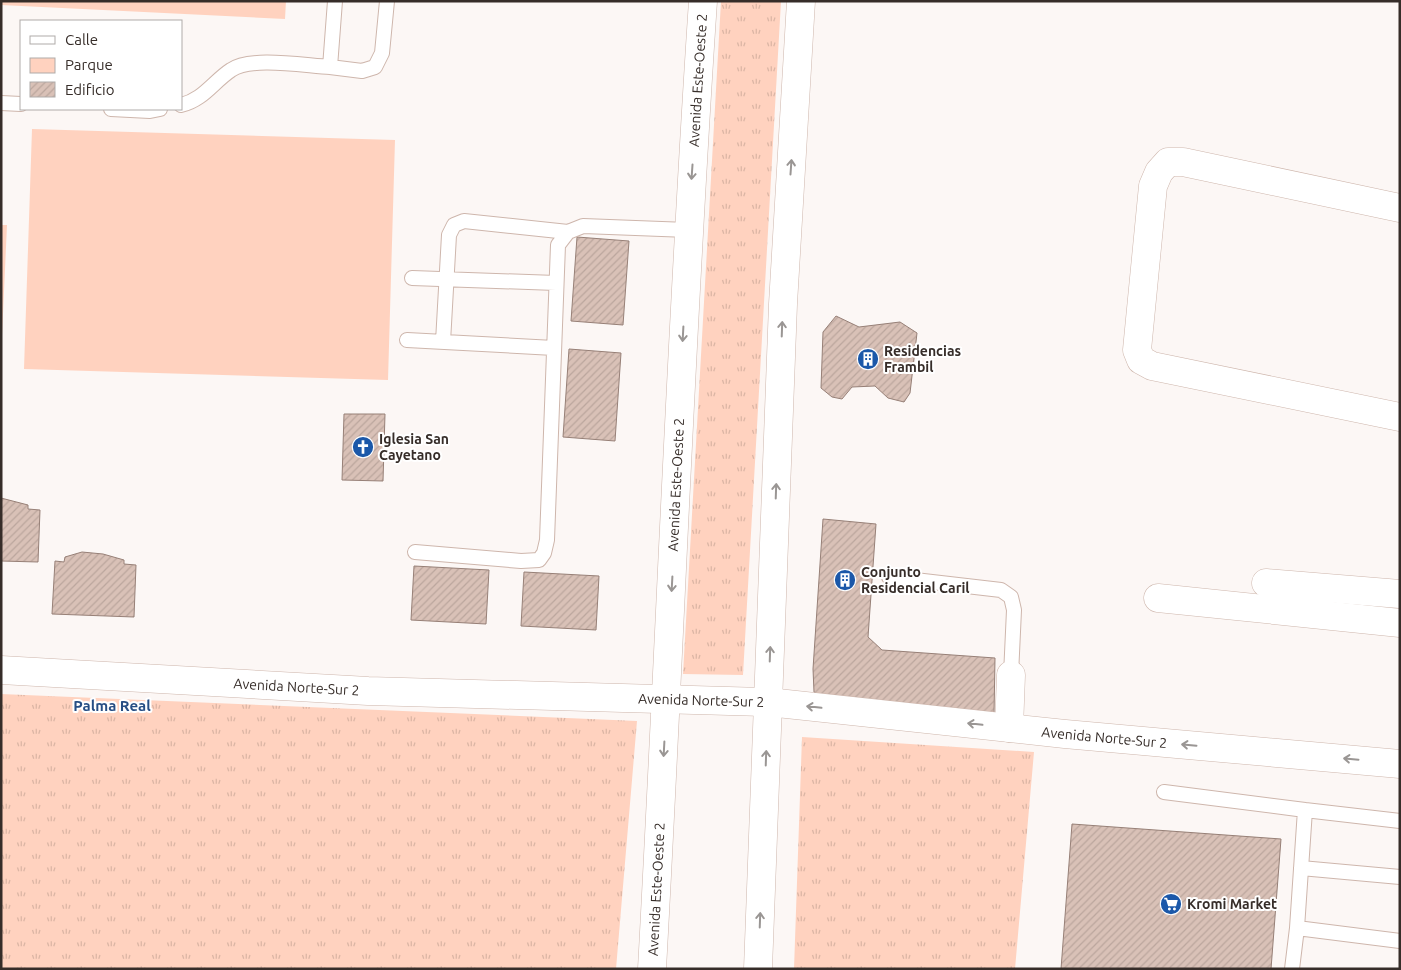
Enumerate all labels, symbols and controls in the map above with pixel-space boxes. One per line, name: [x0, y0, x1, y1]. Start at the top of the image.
street label: Avenida Este-Oeste 2: [686, 13, 710, 147]
legend: [20, 20, 182, 110]
text: Calle: [65, 31, 98, 48]
text: Parque: [65, 56, 113, 73]
text: Edificio: [65, 81, 114, 98]
one-way arrow: [787, 159, 796, 175]
one-way arrow: [687, 164, 696, 180]
one-way arrow: [777, 321, 786, 337]
one-way arrow: [679, 326, 688, 342]
place label: Residencias Frambil: [884, 343, 961, 375]
building icon: Residencias Frambil: [856, 347, 880, 371]
street label: Avenida Este-Oeste 2: [665, 417, 687, 552]
place label: Iglesia San Cayetano: [379, 431, 449, 463]
church icon: Iglesia San Cayetano: [351, 435, 375, 459]
one-way arrow: [771, 483, 780, 499]
place label: Conjunto Residencial Caril: [861, 564, 970, 596]
building icon: Conjunto Residencial Caril: [833, 568, 857, 592]
one-way arrow: [668, 576, 677, 592]
one-way arrow: [765, 646, 775, 662]
street label: Avenida Norte-Sur 2: [233, 675, 360, 698]
street label: Avenida Norte-Sur 2: [638, 690, 765, 710]
district label: Palma Real: [73, 697, 151, 714]
one-way arrow: [806, 702, 822, 712]
one-way arrow: [968, 719, 984, 729]
street label: Avenida Norte-Sur 2: [1041, 724, 1168, 751]
one-way arrow: [1182, 740, 1198, 750]
one-way arrow: [660, 741, 669, 757]
one-way arrow: [761, 750, 771, 766]
one-way arrow: [1343, 755, 1359, 764]
street label: Avenida Este-Oeste 2: [645, 822, 668, 956]
supermarket icon: Kromi Market: [1159, 892, 1183, 916]
place label: Kromi Market: [1187, 896, 1277, 912]
one-way arrow: [755, 912, 764, 928]

